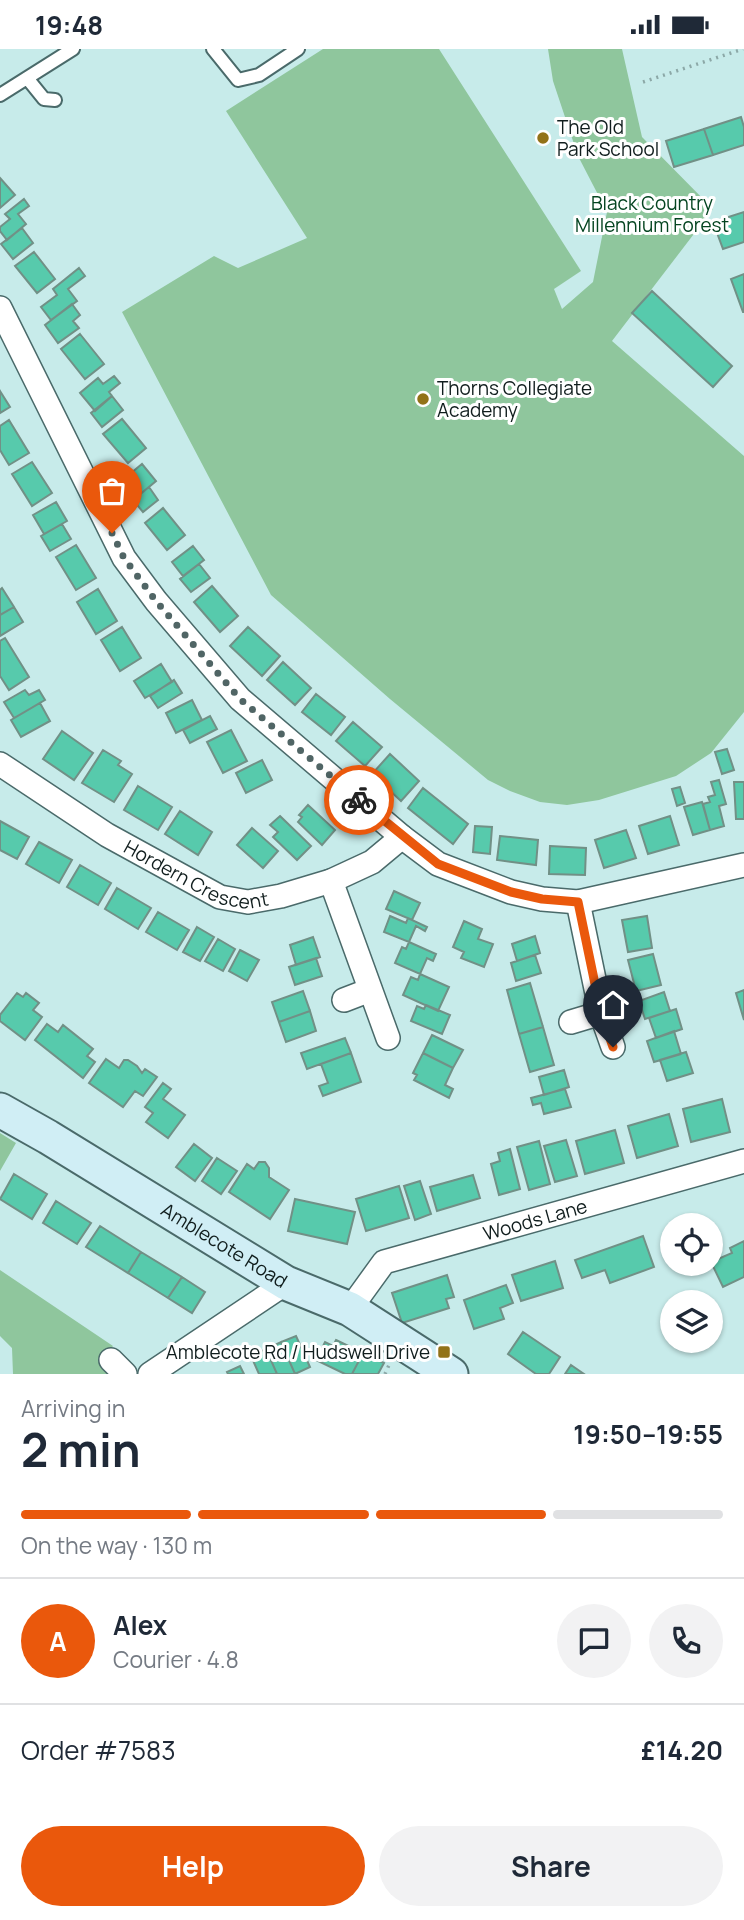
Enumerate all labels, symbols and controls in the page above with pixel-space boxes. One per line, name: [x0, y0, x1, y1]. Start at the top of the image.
text: 19:48: [35, 7, 103, 43]
place label: The Old Park School: [557, 114, 659, 162]
marker: The Old Park School: [535, 130, 551, 146]
park label: Black Country Millennium Forest: [575, 190, 729, 238]
place label: Thorns Collegiate Academy: [437, 375, 592, 423]
marker: Thorns Collegiate Academy: [415, 391, 431, 407]
pin: [82, 461, 142, 533]
icon: bag: [93, 472, 131, 510]
courier: [324, 765, 394, 835]
icon: bike: [340, 781, 378, 819]
street label: Hordern Crescent: [119, 834, 271, 915]
pin: [583, 975, 643, 1047]
icon: home: [594, 986, 632, 1024]
street label: Woods Lane: [480, 1193, 590, 1247]
street label: Amblecote Road: [156, 1197, 292, 1294]
map controls: [660, 1213, 723, 1353]
button: locate: [660, 1213, 723, 1276]
button: layers: [660, 1290, 723, 1353]
place label: Amblecote Rd / Hudswell Drive: [166, 1339, 430, 1365]
marker: Amblecote Rd / Hudswell Drive: [436, 1344, 452, 1360]
text: Arriving in: [21, 1392, 126, 1424]
text: 19:50–19:55: [573, 1416, 723, 1452]
text: 2 min: [21, 1418, 141, 1481]
text: On the way · 130 m: [21, 1529, 212, 1561]
button: chat: [557, 1604, 631, 1678]
button: phone: [649, 1604, 723, 1678]
text: Alex: [113, 1607, 167, 1643]
text: A: [49, 1623, 67, 1659]
text: Courier · 4.8: [113, 1643, 239, 1675]
text: Order #7583: [21, 1732, 176, 1768]
text: £14.20: [641, 1732, 723, 1768]
button: Help: [21, 1826, 365, 1906]
button: Share: [379, 1826, 723, 1906]

